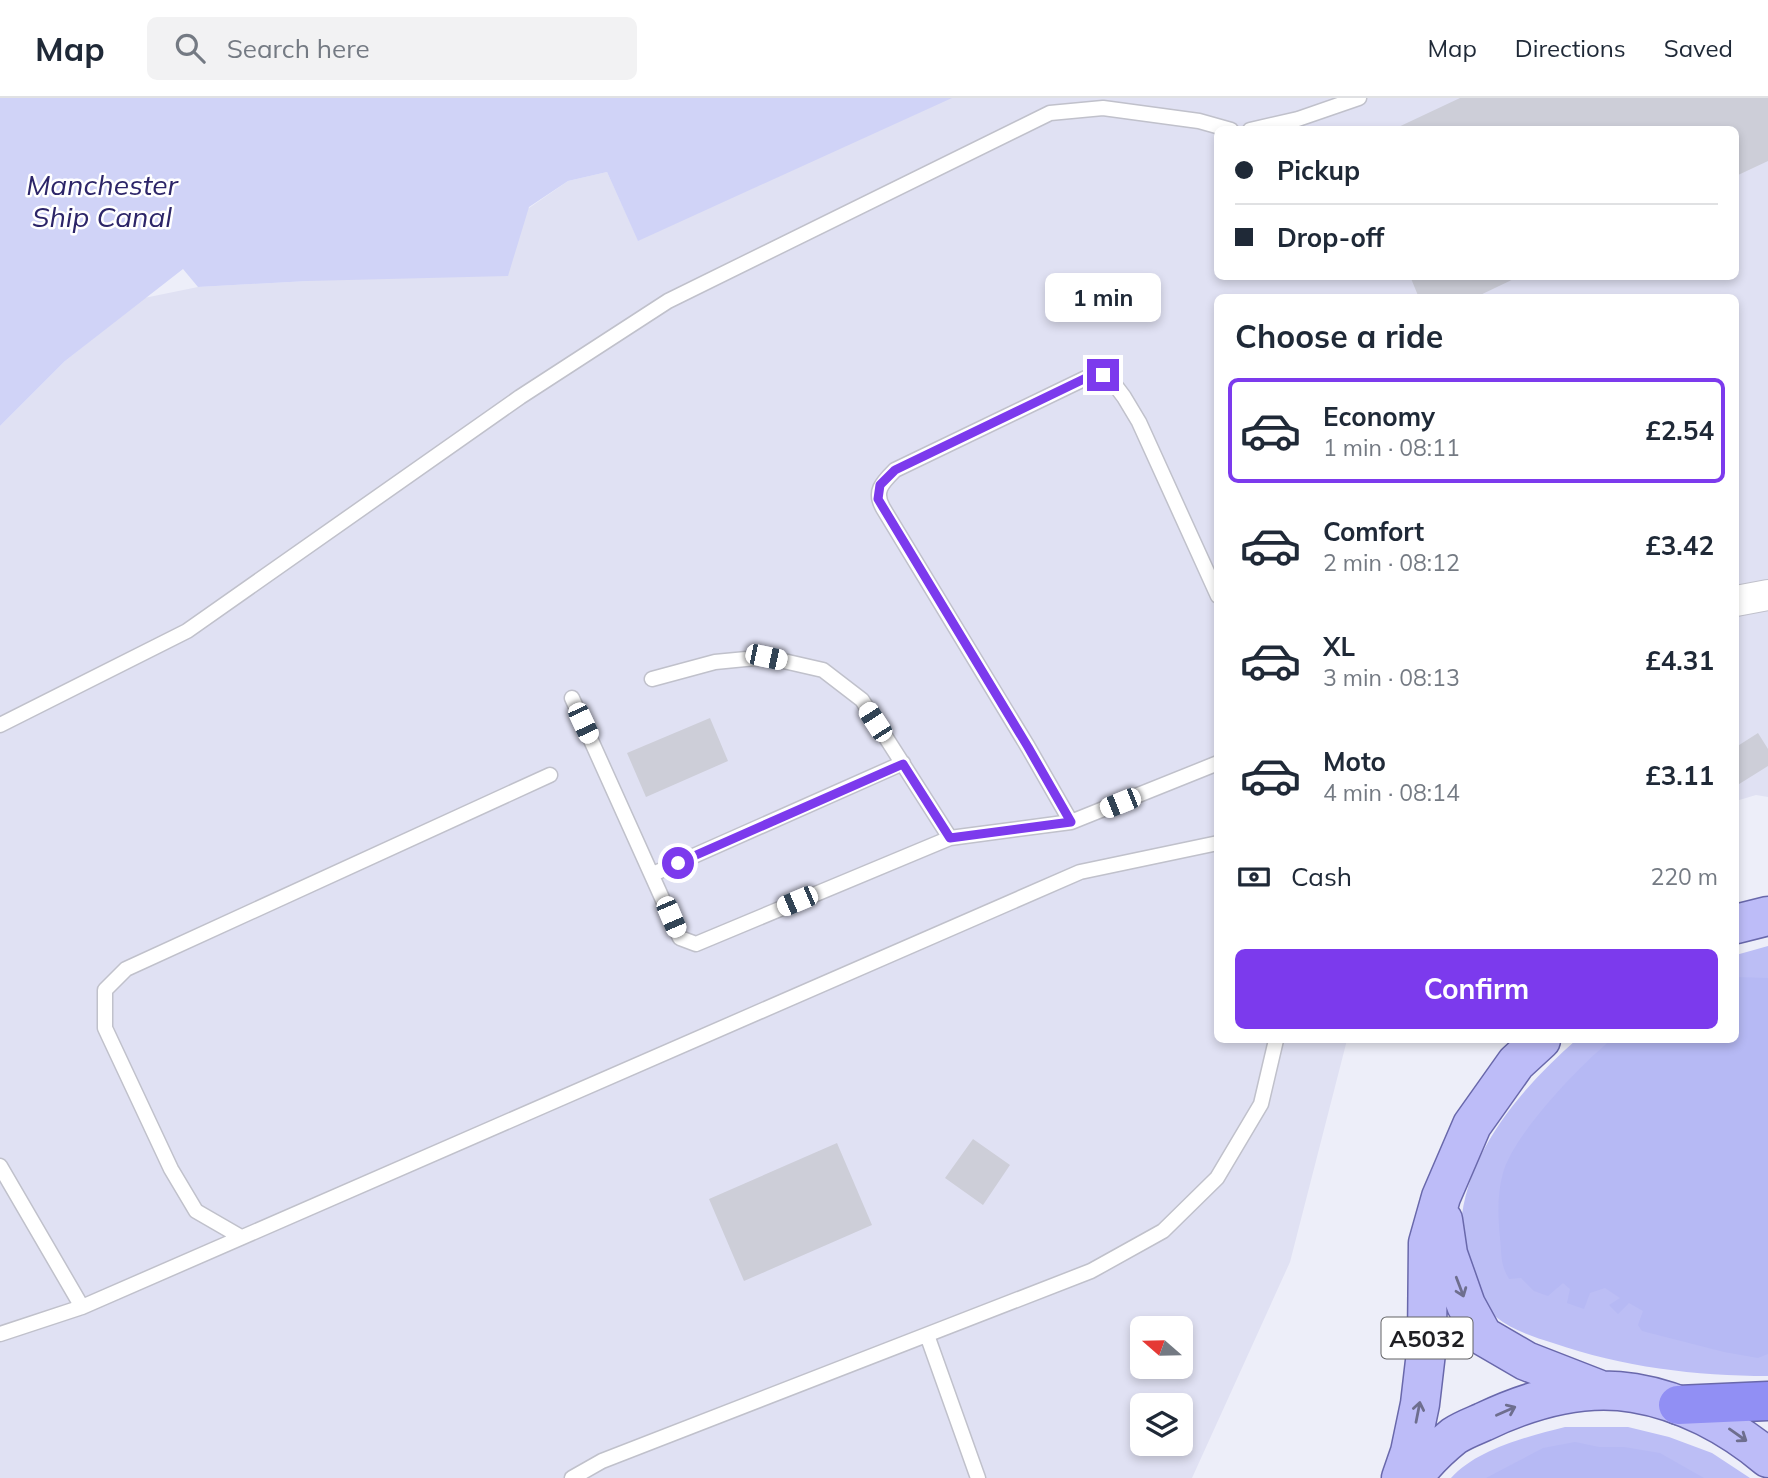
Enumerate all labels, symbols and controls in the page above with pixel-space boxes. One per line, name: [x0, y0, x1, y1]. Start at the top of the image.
search box: [147, 17, 637, 80]
text: Map: [35, 28, 105, 69]
icon: search: [171, 29, 209, 67]
text: Search here: [227, 32, 370, 65]
text: Map: [1427, 33, 1477, 63]
text: Directions: [1515, 33, 1626, 63]
text: Saved: [1664, 33, 1733, 63]
text: Pickup: [1277, 154, 1360, 187]
water label: Manchester Ship Canal: [26, 167, 180, 234]
text: Drop-off: [1277, 221, 1384, 254]
callout: 1 min: [1045, 274, 1161, 322]
text: 1 min: [1073, 283, 1133, 312]
text: Choose a ride: [1235, 316, 1443, 356]
route end: [1087, 359, 1119, 391]
icon: car: [1239, 399, 1302, 462]
text: Economy: [1323, 400, 1435, 433]
text: £2.54: [1645, 414, 1714, 447]
text: 1 min · 08:11: [1323, 433, 1460, 462]
icon: car: [1239, 514, 1302, 577]
text: Comfort: [1323, 515, 1424, 548]
text: £3.42: [1645, 529, 1714, 562]
text: 2 min · 08:12: [1323, 548, 1460, 577]
icon: car: [1239, 629, 1302, 692]
text: XL: [1323, 630, 1355, 663]
car: [744, 642, 789, 672]
text: £4.31: [1645, 644, 1714, 677]
text: 3 min · 08:13: [1323, 663, 1460, 692]
car: [855, 699, 896, 745]
car: [565, 700, 602, 746]
icon: car: [1239, 744, 1302, 807]
text: Moto: [1323, 745, 1386, 778]
text: £3.11: [1645, 759, 1714, 792]
text: 4 min · 08:14: [1323, 778, 1460, 807]
car: [1097, 785, 1144, 821]
route start: [662, 847, 694, 879]
icon: cash: [1235, 858, 1273, 896]
text: Cash: [1291, 860, 1352, 893]
text: 220 m: [1650, 862, 1718, 891]
car: [774, 883, 821, 919]
car: [654, 894, 689, 940]
button: Confirm: [1235, 949, 1718, 1029]
one-way arrow: [1454, 1275, 1467, 1297]
north arrow: [1130, 1316, 1194, 1379]
map controls: [1130, 1316, 1193, 1456]
road number: A5032: [1382, 1318, 1472, 1358]
button: layers: [1130, 1393, 1193, 1456]
one-way arrow: [1412, 1401, 1425, 1424]
one-way arrow: [1495, 1404, 1516, 1417]
one-way arrow: [1728, 1428, 1747, 1442]

